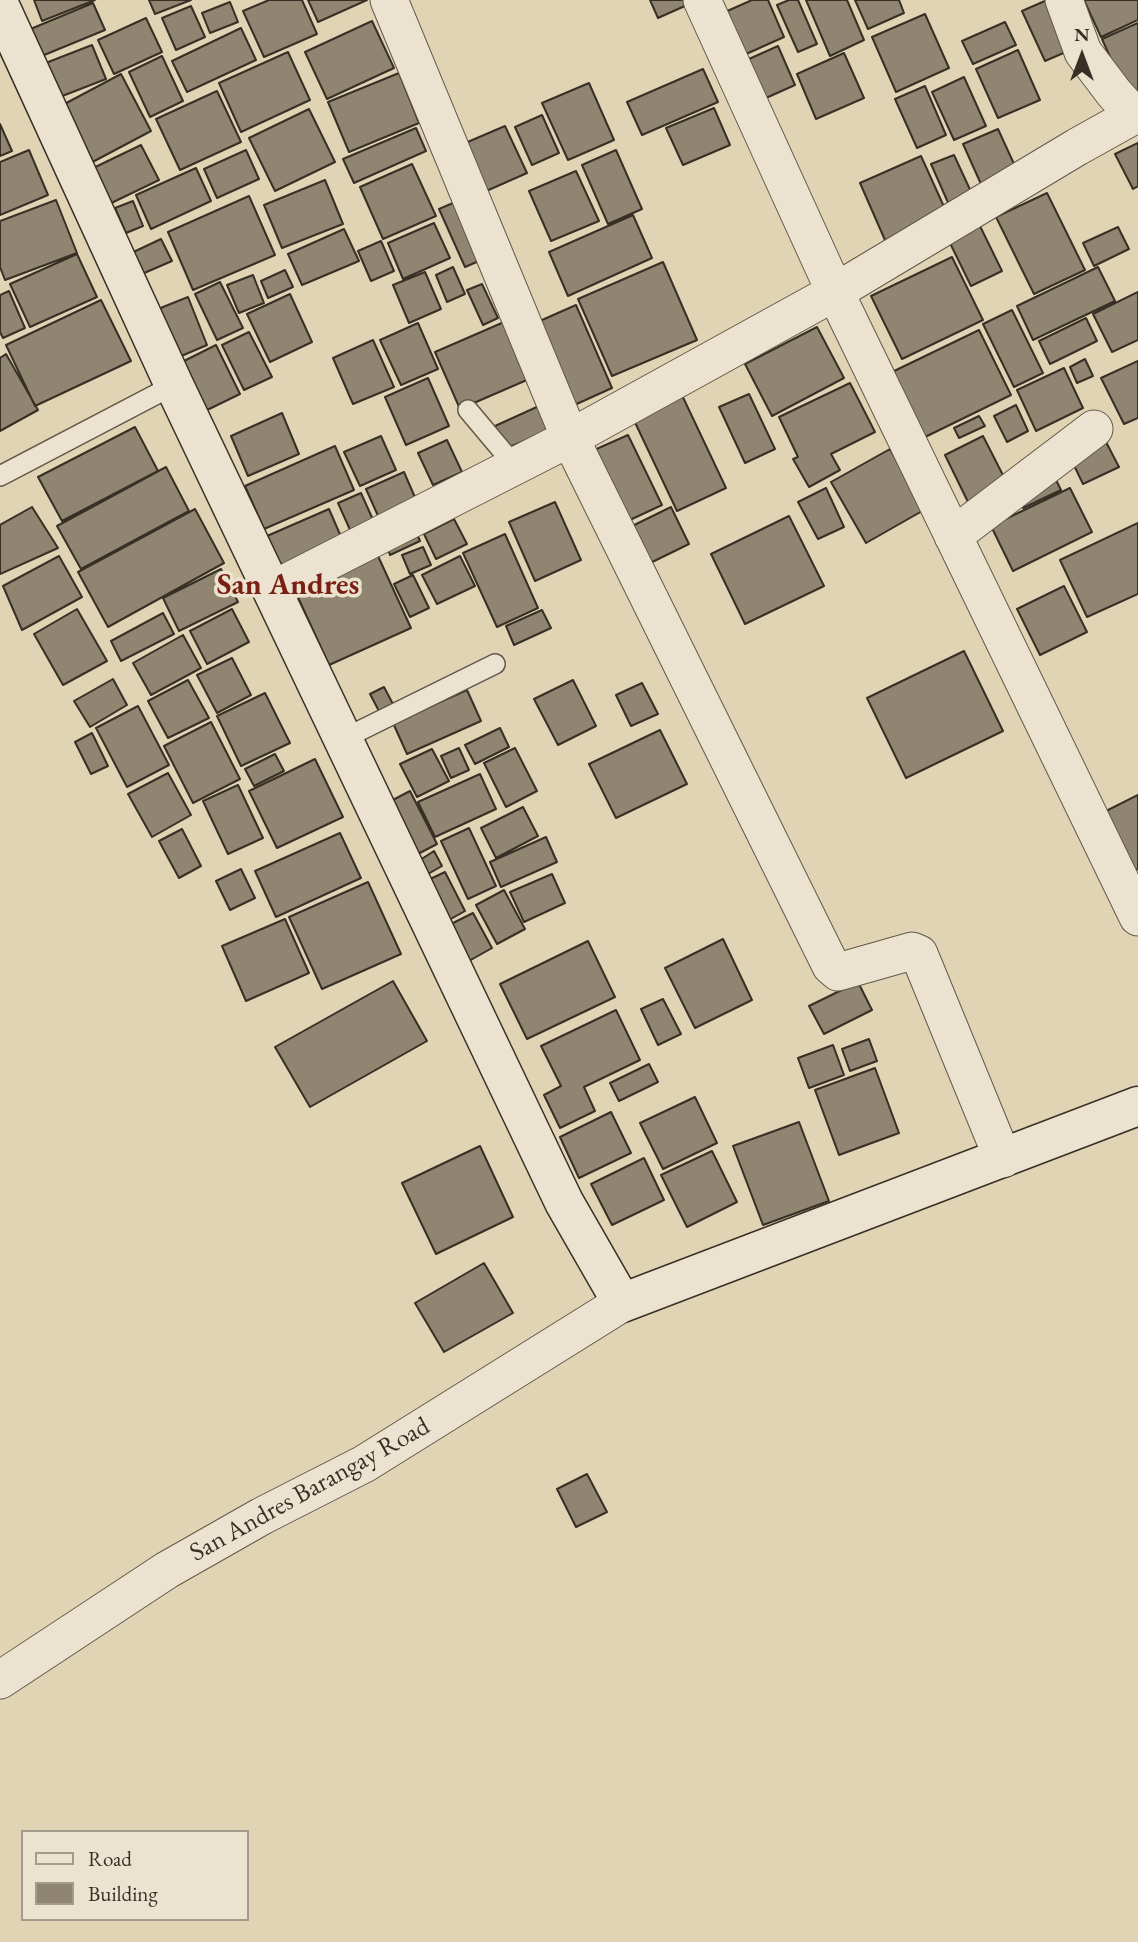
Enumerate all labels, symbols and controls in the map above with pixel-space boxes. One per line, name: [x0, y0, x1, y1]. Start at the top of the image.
north arrow: [1047, 21, 1117, 91]
text: N: [1074, 22, 1090, 47]
district label: San Andres: [217, 568, 359, 604]
street label: San Andres Barangay Road: [185, 1411, 435, 1569]
legend: [21, 1830, 248, 1921]
text: Road: [88, 1845, 132, 1872]
text: Building: [88, 1880, 158, 1907]

